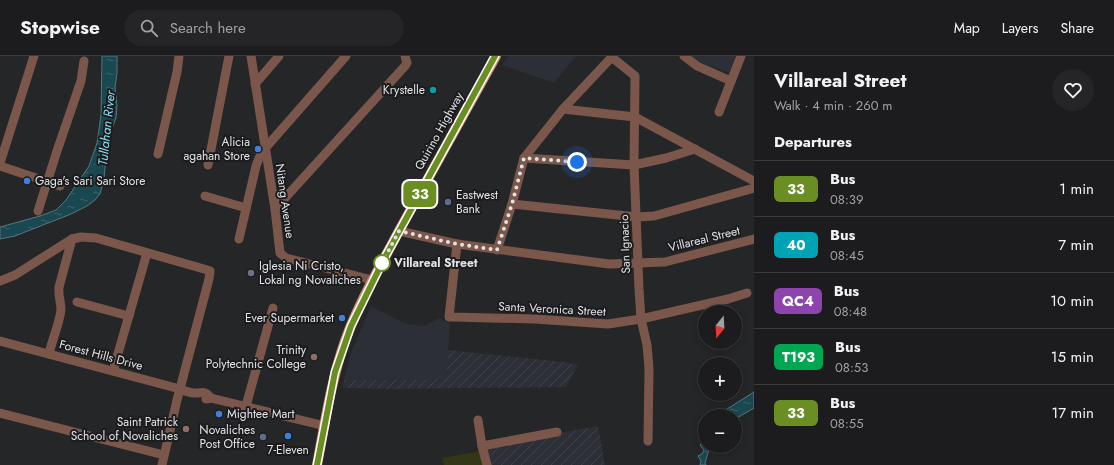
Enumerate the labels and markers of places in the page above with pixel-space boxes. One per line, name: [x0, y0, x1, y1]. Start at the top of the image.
place label: Krystelle: [383, 81, 425, 99]
marker: Krystelle: [428, 85, 438, 95]
place label: Alicia agahan Store: [184, 133, 250, 165]
marker: Alicia agahan Store: [253, 144, 263, 154]
place label: Gaga's Sari Sari Store: [35, 172, 145, 190]
marker: Gaga's Sari Sari Store: [22, 176, 32, 186]
place label: Eastwest Bank: [456, 186, 498, 218]
marker: Eastwest Bank: [443, 197, 453, 207]
marker: Villareal Street: [373, 254, 391, 272]
place label: Villareal Street: [393, 254, 478, 272]
place label: Iglesia Ni Cristo, Lokal ng Novaliches: [259, 257, 361, 289]
marker: Iglesia Ni Cristo, Lokal ng Novaliches: [246, 268, 256, 278]
place label: Ever Supermarket: [245, 309, 334, 327]
marker: Ever Supermarket: [337, 313, 347, 323]
place label: Trinity Polytechnic College: [206, 341, 307, 373]
marker: Trinity Polytechnic College: [309, 352, 319, 362]
place label: Mightee Mart: [227, 405, 294, 423]
marker: Mightee Mart: [214, 409, 224, 419]
place label: Saint Patrick School of Novaliches: [71, 413, 179, 445]
place label: Novaliches Post Office: [199, 421, 255, 453]
marker: Saint Patrick School of Novaliches: [181, 424, 191, 434]
marker: 7-Eleven: [283, 431, 293, 441]
marker: Novaliches Post Office: [258, 432, 268, 442]
place label: 7-Eleven: [267, 441, 309, 459]

